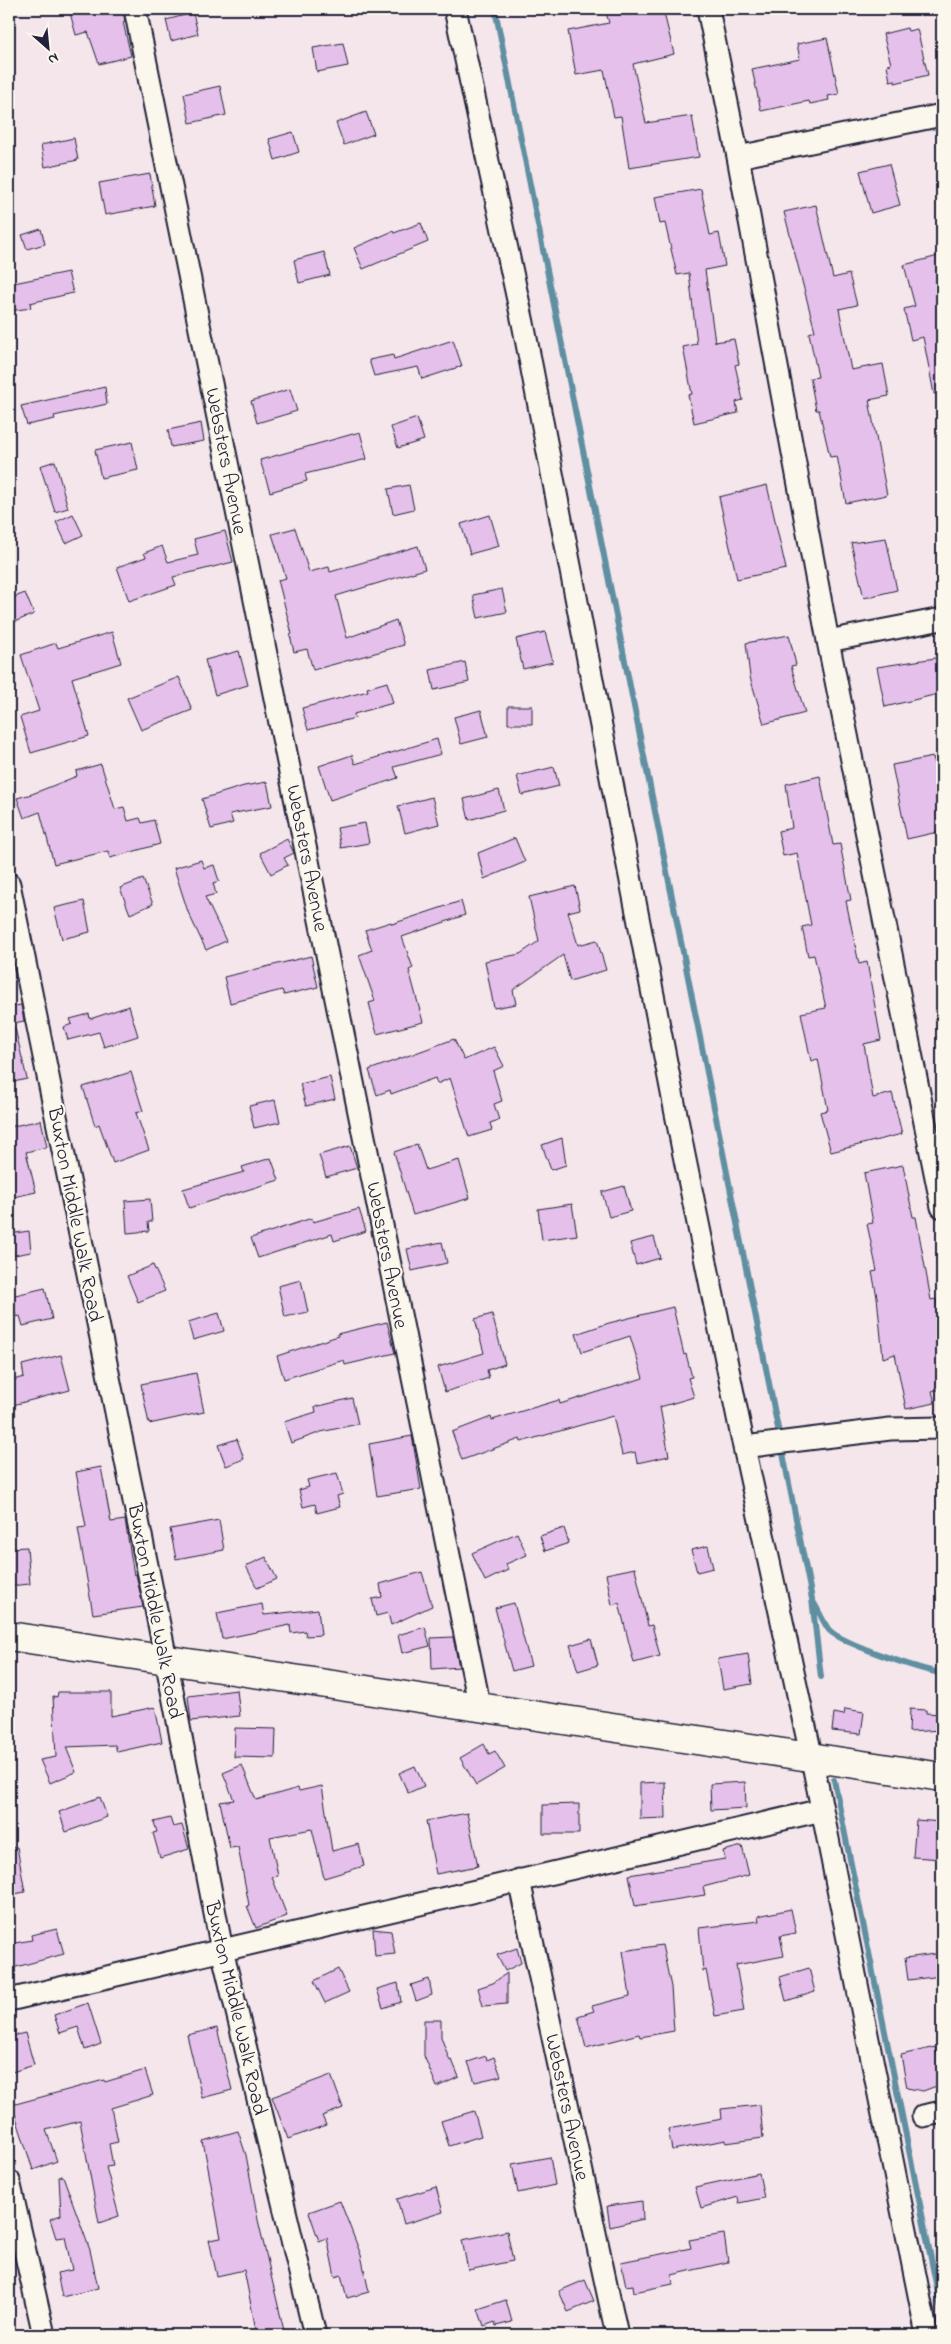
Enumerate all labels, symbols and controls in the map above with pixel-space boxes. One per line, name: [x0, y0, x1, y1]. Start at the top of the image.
north arrow: [22, 22, 72, 72]
text: N: [44, 47, 62, 70]
street label: Websters Avenue: [196, 385, 254, 538]
street label: Websters Avenue: [277, 782, 335, 935]
street label: Buxton Middle Walk Road: [38, 1103, 110, 1325]
street label: Websters Avenue: [357, 1179, 415, 1332]
street label: Buxton Middle Walk Road: [118, 1500, 190, 1722]
street label: Buxton Middle Walk Road: [196, 1898, 274, 2119]
street label: Websters Avenue: [536, 2031, 596, 2184]

